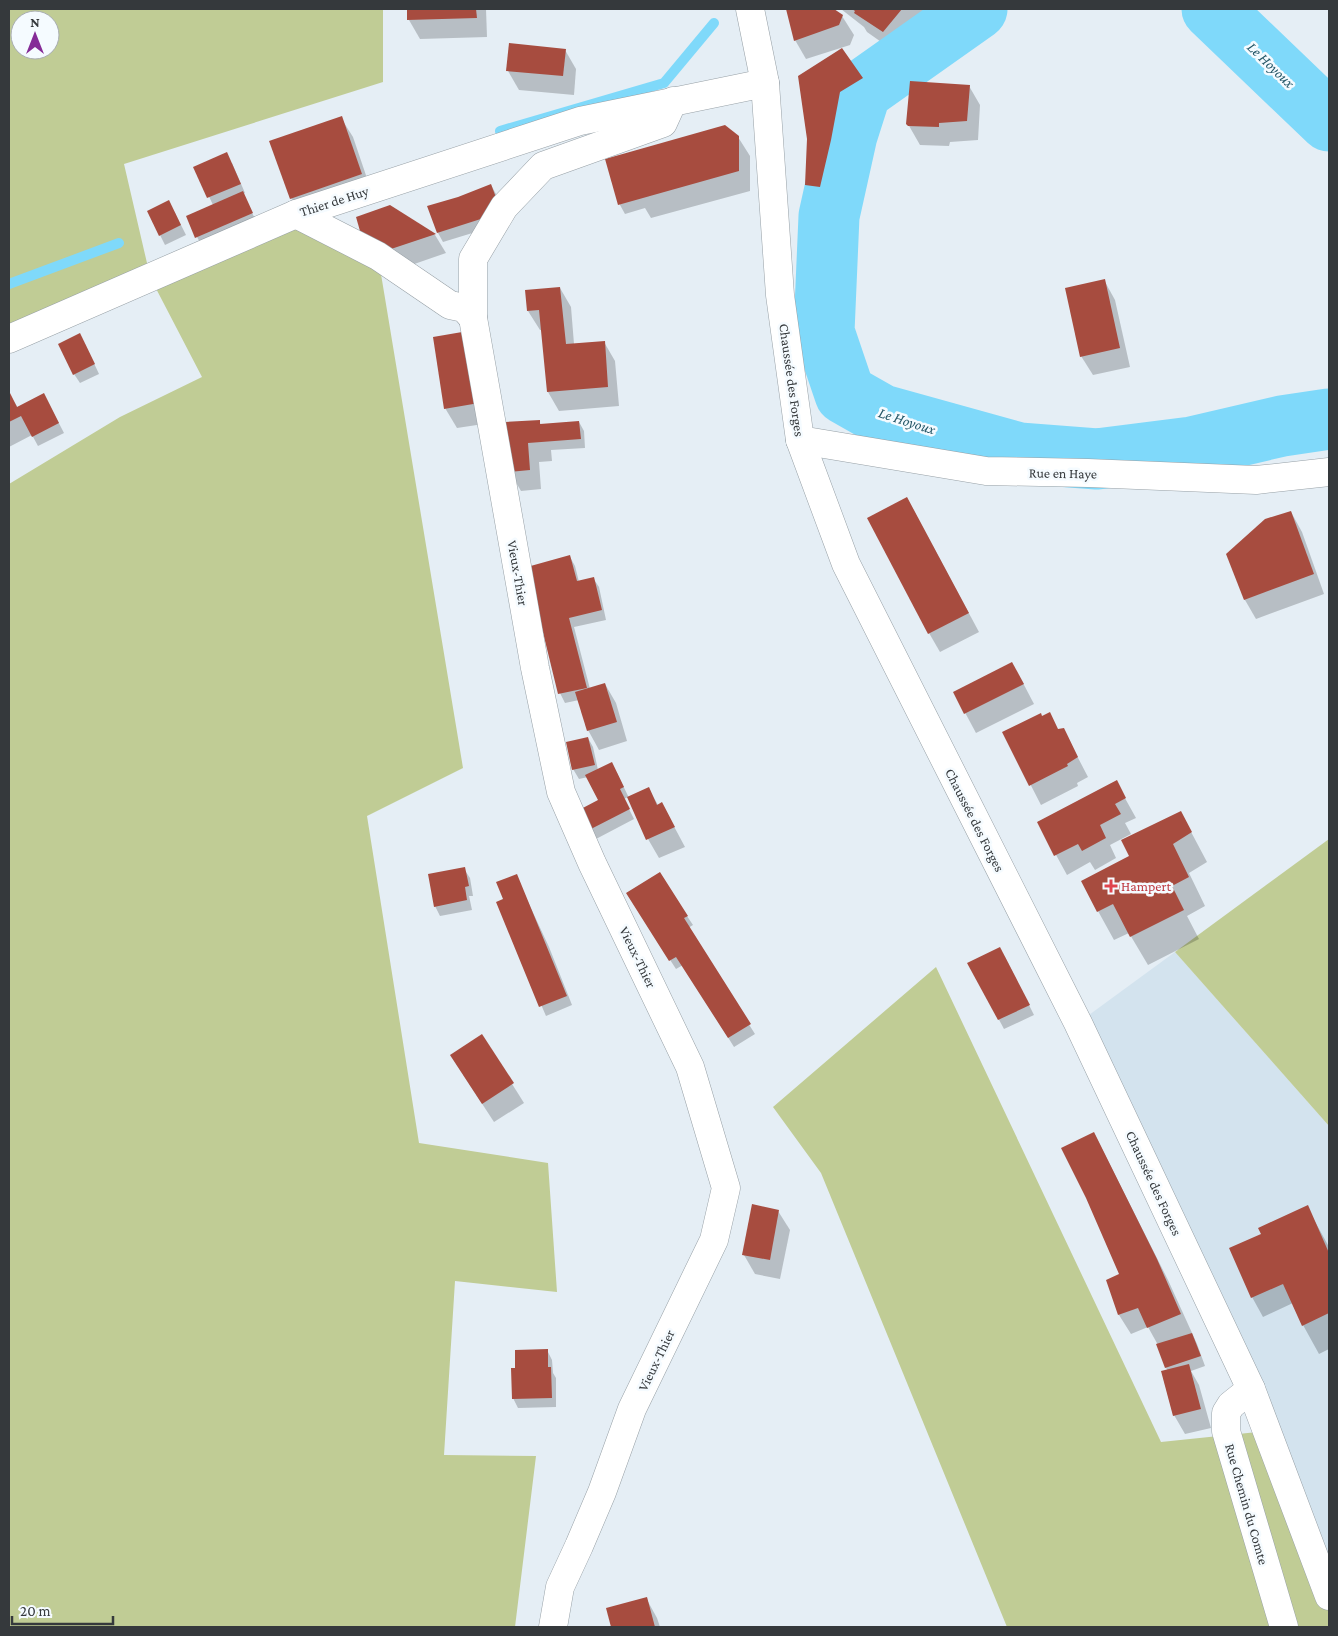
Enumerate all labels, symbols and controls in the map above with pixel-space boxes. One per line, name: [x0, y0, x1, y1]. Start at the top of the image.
north arrow: [10, 10, 60, 60]
text: N: [30, 14, 40, 30]
water label: Le Hoyoux: [1244, 39, 1298, 92]
street label: Thier de Huy: [297, 182, 371, 220]
street label: Chaussée des Forges: [776, 323, 808, 437]
water label: Le Hoyoux: [876, 404, 938, 439]
street label: Rue en Haye: [1029, 464, 1097, 482]
street label: Vieux-Thier: [504, 539, 532, 607]
street label: Chaussée des Forges: [942, 766, 1008, 874]
place label: Hampert: [1121, 878, 1171, 894]
marker: Hampert: [1105, 880, 1117, 892]
street label: Vieux-Thier: [616, 924, 660, 990]
street label: Chaussée des Forges: [1123, 1128, 1185, 1238]
street label: Vieux-Thier: [634, 1327, 678, 1393]
street label: Rue Chemin du Comte: [1222, 1442, 1272, 1566]
scale bar: [12, 1594, 114, 1626]
text: 20 m: [20, 1603, 51, 1619]

